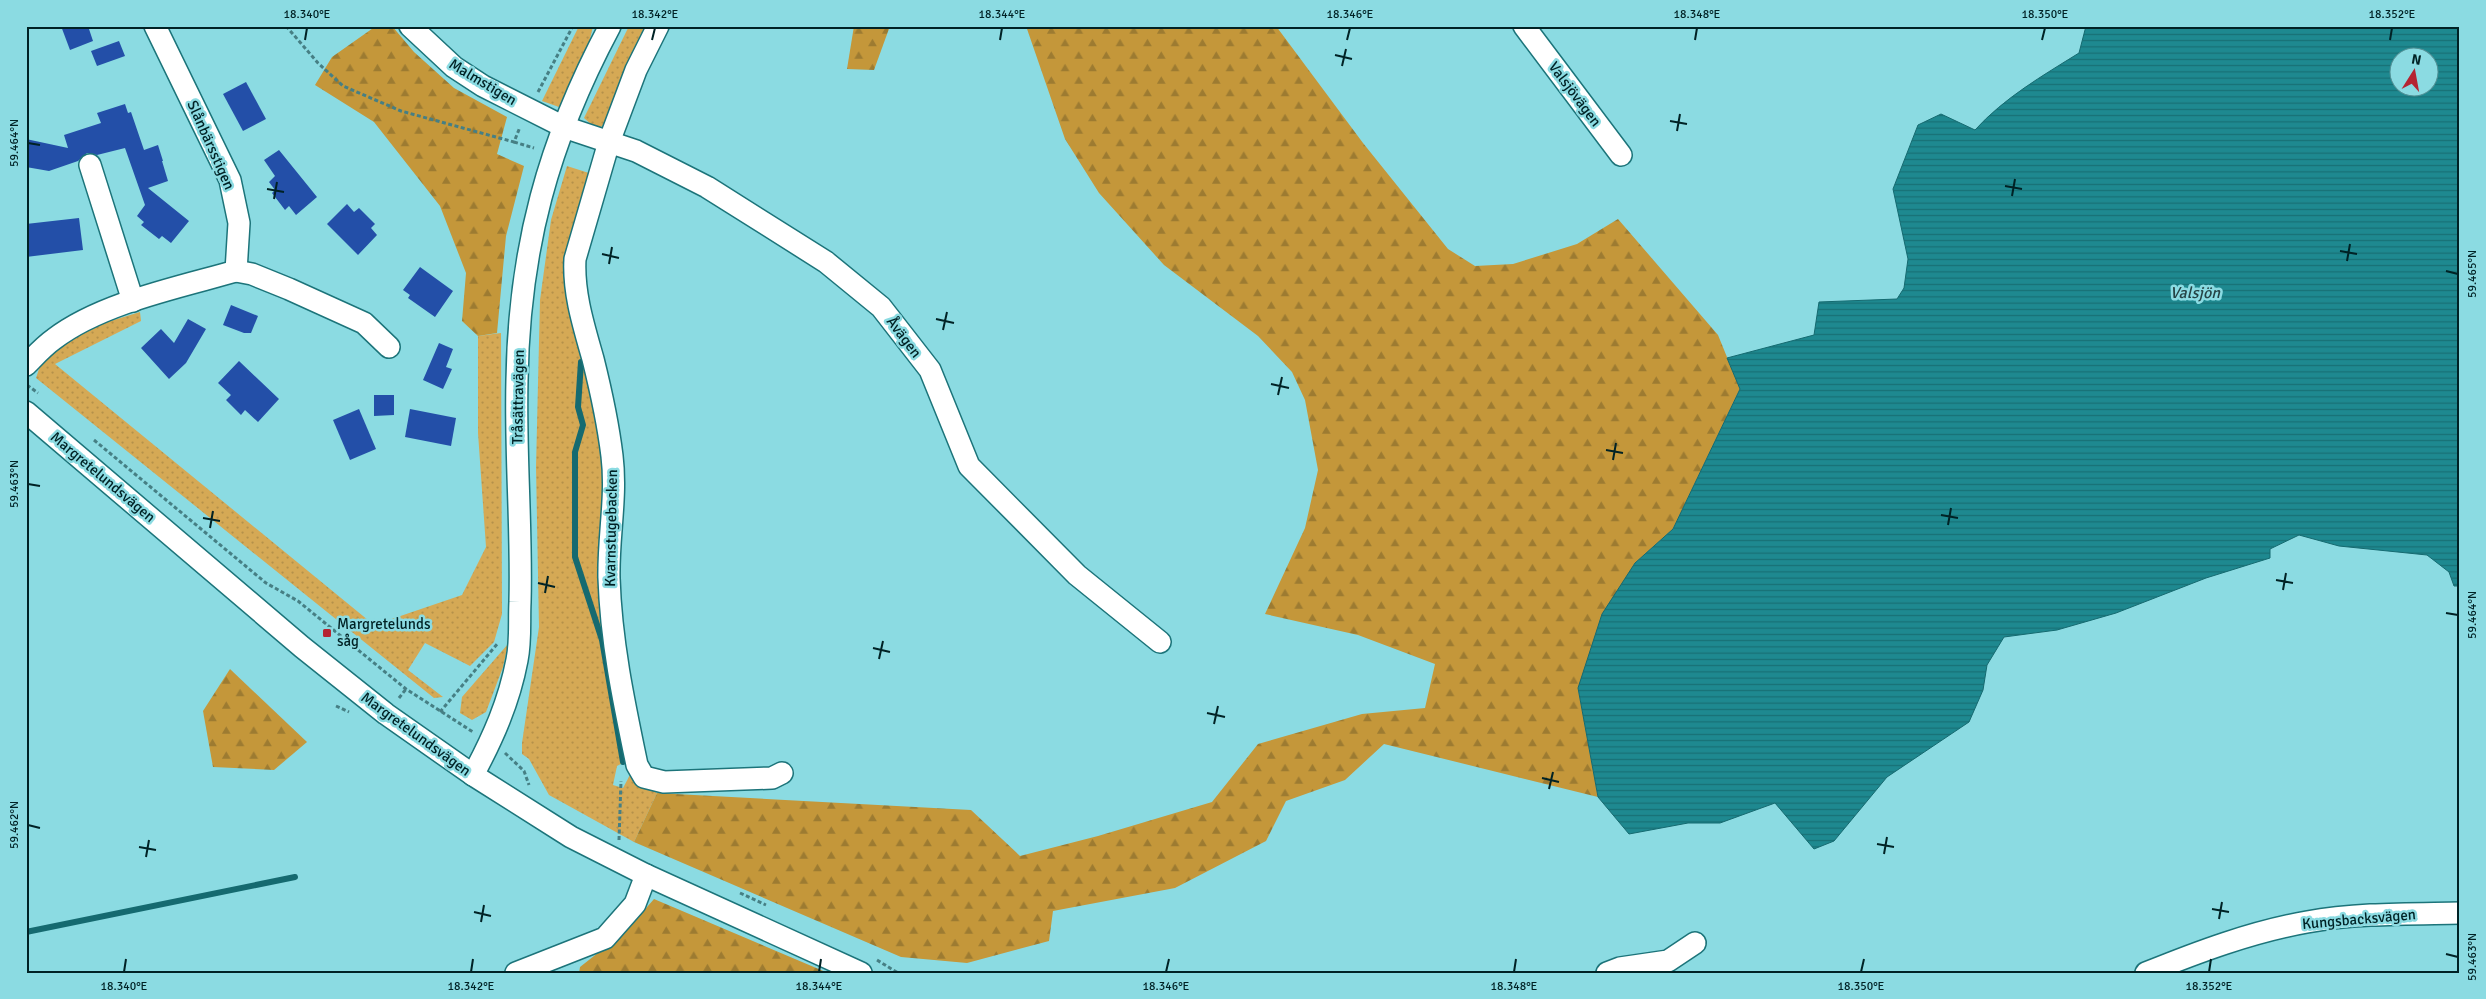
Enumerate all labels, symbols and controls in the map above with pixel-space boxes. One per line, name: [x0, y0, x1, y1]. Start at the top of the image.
text: 18.340°E: [284, 7, 331, 22]
text: 18.342°E: [632, 7, 679, 22]
text: 18.344°E: [979, 7, 1026, 22]
text: 18.346°E: [1327, 7, 1374, 22]
text: 18.348°E: [1674, 7, 1721, 22]
text: 18.350°E: [2022, 7, 2069, 22]
text: 18.352°E: [2369, 7, 2416, 22]
north arrow: [2388, 48, 2438, 98]
text: N: [2410, 50, 2423, 69]
street label: Malmstigen: [446, 55, 520, 109]
street label: Valsjövägen: [1545, 58, 1605, 130]
street label: Slånbärsstigen: [183, 98, 239, 192]
text: 59.464°N: [7, 119, 22, 167]
text: 59.465°N: [2465, 250, 2480, 298]
water label: Valsjön: [2170, 283, 2221, 303]
street label: Åvägen: [883, 313, 925, 361]
street label: Tråsättravägen: [508, 349, 528, 445]
street label: Margretelundsvägen: [47, 428, 159, 526]
text: 59.463°N: [7, 460, 22, 508]
street label: Kvarnstugebacken: [601, 469, 621, 587]
text: 59.464°N: [2465, 591, 2480, 639]
place label: Margretelunds såg: [337, 615, 431, 650]
marker: Margretelunds såg: [321, 627, 333, 639]
street label: Margretelundsvägen: [358, 688, 474, 780]
text: 59.462°N: [7, 801, 22, 849]
street label: Kungsbacksvägen: [2301, 905, 2417, 933]
text: 59.463°N: [2465, 933, 2480, 981]
text: 18.340°E: [101, 979, 148, 994]
text: 18.342°E: [448, 979, 495, 994]
text: 18.344°E: [796, 979, 843, 994]
text: 18.346°E: [1143, 979, 1190, 994]
text: 18.348°E: [1491, 979, 1538, 994]
text: 18.350°E: [1838, 979, 1885, 994]
text: 18.352°E: [2186, 979, 2233, 994]

